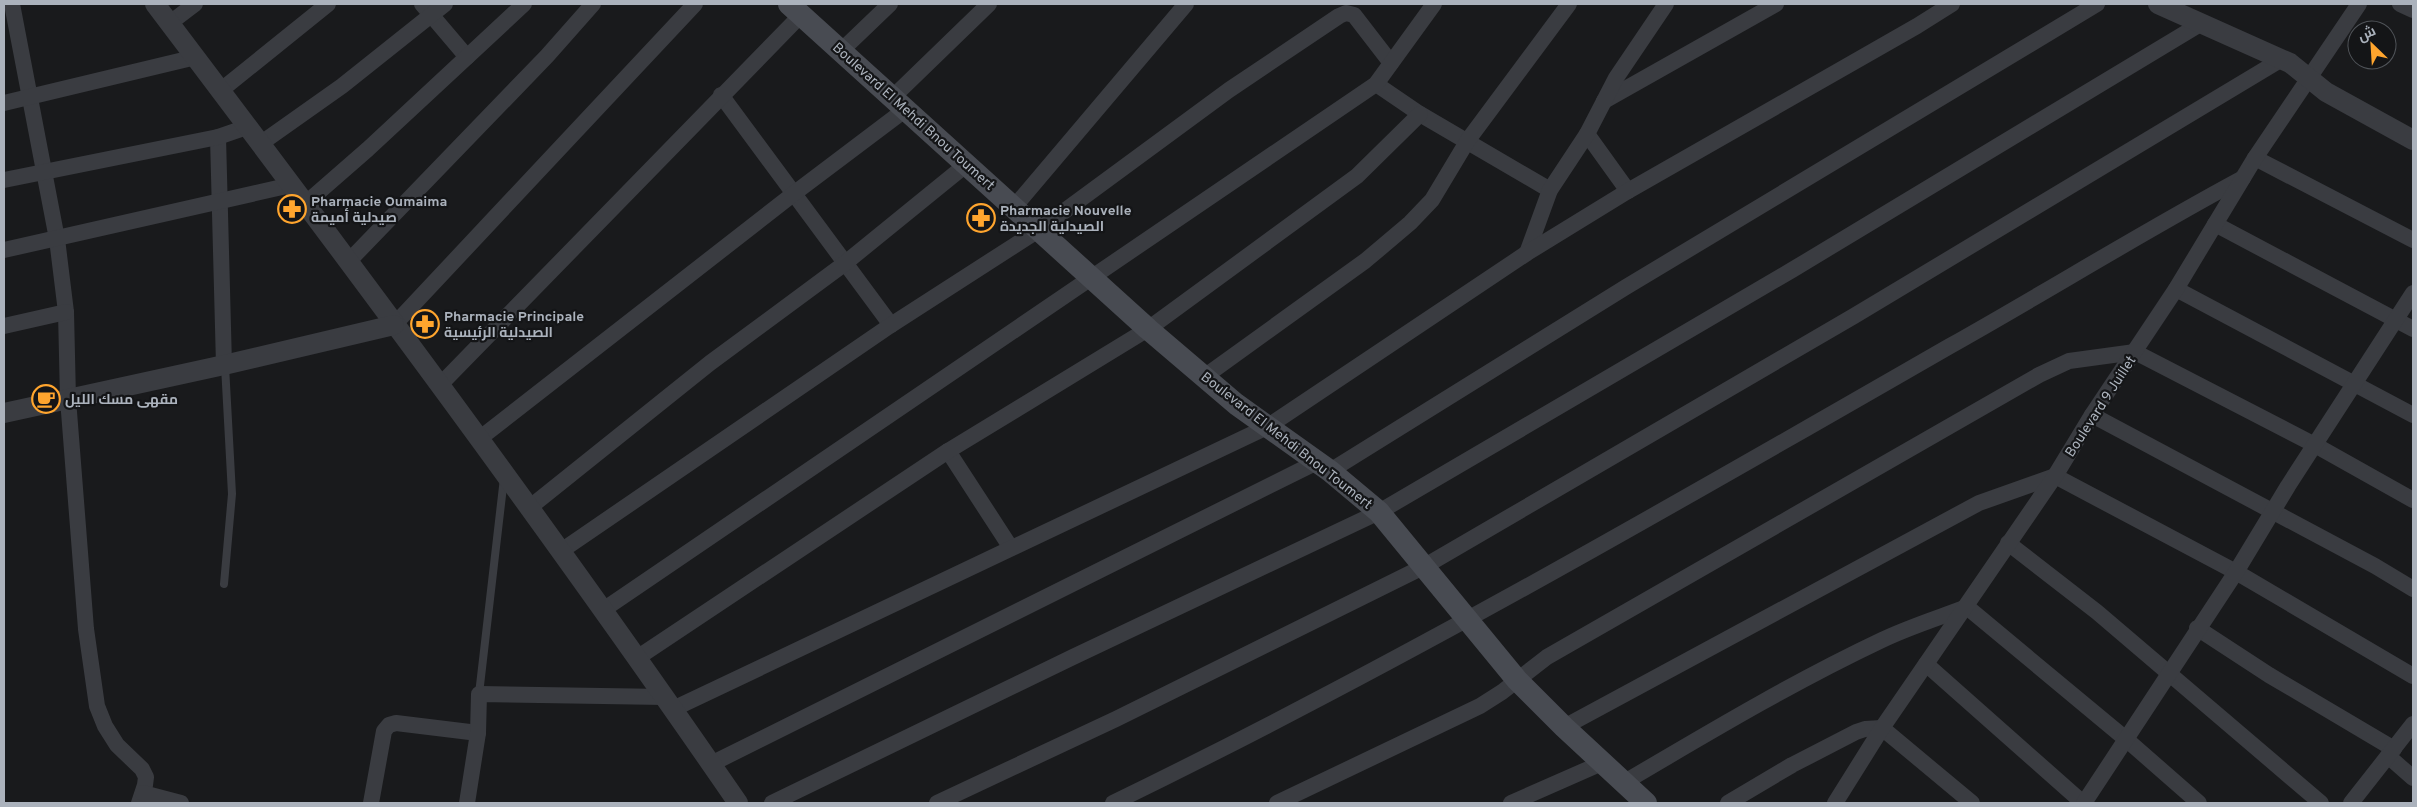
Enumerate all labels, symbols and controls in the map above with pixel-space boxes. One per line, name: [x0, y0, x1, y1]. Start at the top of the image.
north arrow: [2347, 20, 2397, 70]
text: ش: [2355, 22, 2379, 46]
street label: Boulevard El Mehdi Bnou Toumert: [828, 40, 998, 195]
pharmacy icon: Pharmacie Oumaima صيدلية أميمة: [277, 194, 307, 224]
place label: Pharmacie Oumaima صيدلية أميمة: [311, 194, 447, 227]
pharmacy icon: Pharmacie Nouvelle الصيدلية الجديدة: [966, 203, 996, 233]
place label: Pharmacie Nouvelle الصيدلية الجديدة: [1000, 203, 1132, 236]
pharmacy icon: Pharmacie Principale الصيدلية الرئيسية: [410, 309, 440, 339]
place label: Pharmacie Principale الصيدلية الرئيسية: [444, 309, 584, 342]
street label: Boulevard 9 Juillet: [2062, 353, 2140, 461]
street label: Boulevard El Mehdi Bnou Toumert: [1197, 369, 1375, 513]
cafe icon: مقهى مسك الليل: [31, 384, 61, 414]
place label: مقهى مسك الليل: [65, 392, 178, 409]

